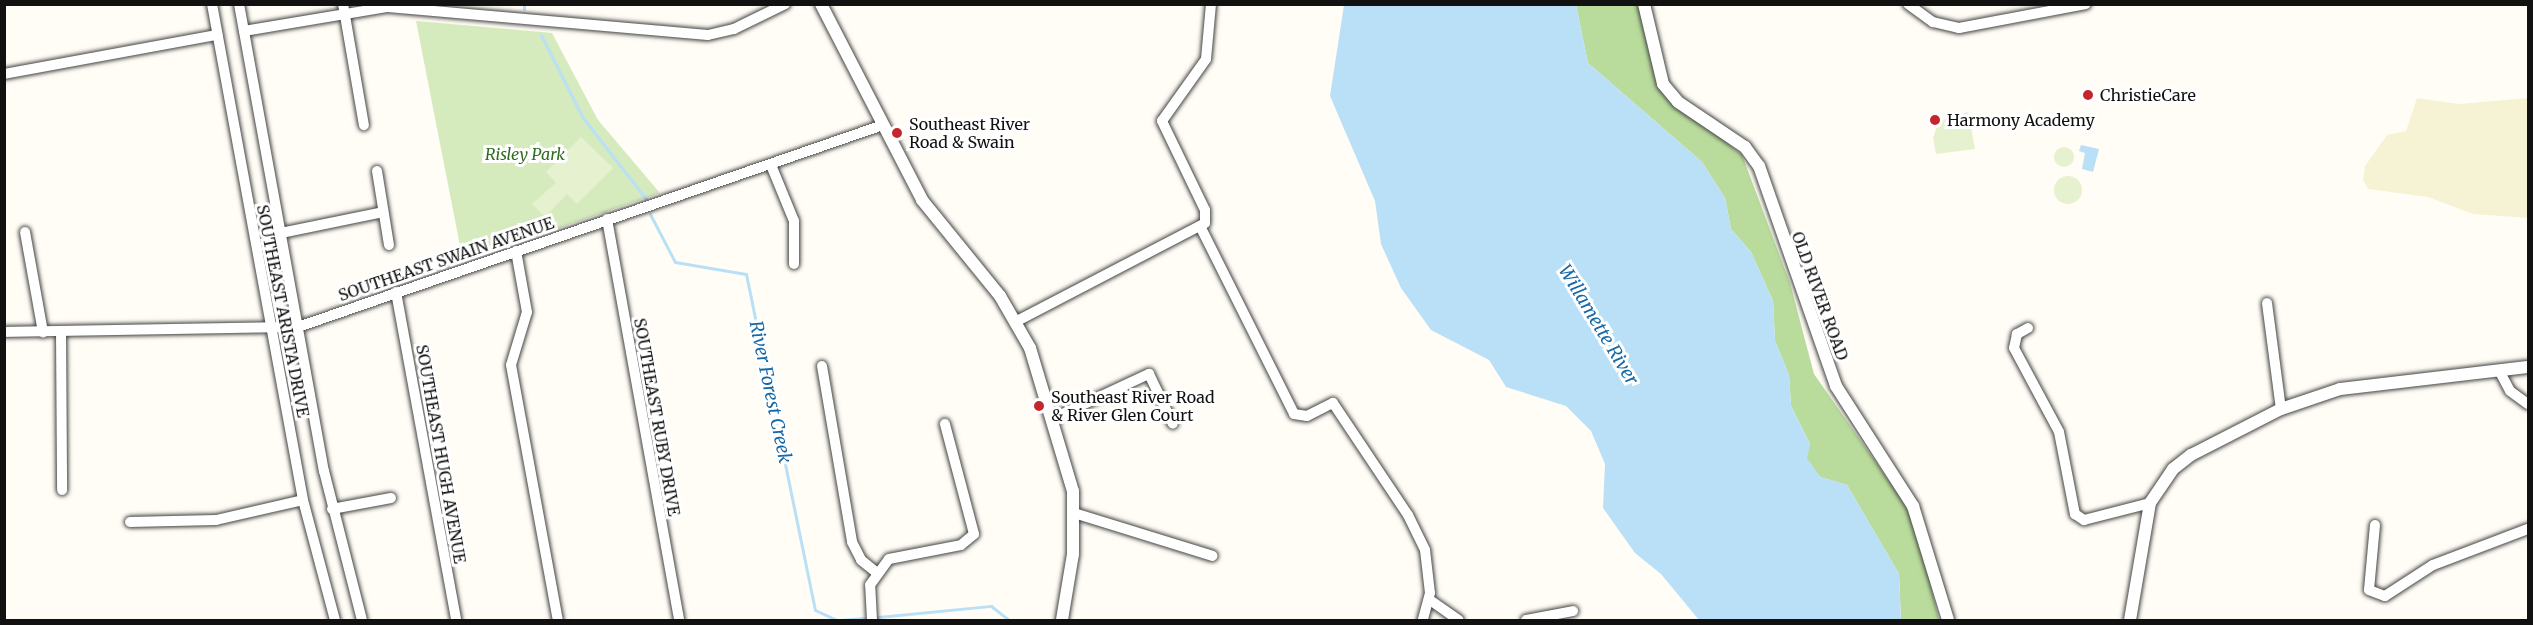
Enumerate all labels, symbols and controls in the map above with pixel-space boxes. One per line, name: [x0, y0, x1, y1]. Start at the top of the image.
place label: ChristieCare: [2100, 85, 2196, 105]
marker: ChristieCare: [2081, 88, 2095, 102]
place label: Harmony Academy: [1947, 110, 2095, 130]
marker: Harmony Academy: [1928, 113, 1942, 127]
place label: Southeast River Road & Swain: [909, 114, 1030, 152]
marker: Southeast River Road & Swain: [890, 126, 904, 140]
park label: Risley Park: [485, 144, 565, 164]
street label: SOUTHEAST ARISTA DRIVE: [253, 203, 313, 419]
street label: SOUTHEAST SWAIN AVENUE: [336, 213, 556, 305]
street label: OLD RIVER ROAD: [1788, 229, 1852, 363]
water label: Willamette River: [1554, 261, 1642, 389]
street label: SOUTHEAST RUBY DRIVE: [630, 317, 684, 517]
water label: River Forest Creek: [744, 319, 796, 465]
street label: SOUTHEAST HUGH AVENUE: [412, 343, 470, 565]
place label: Southeast River Road & River Glen Court: [1051, 387, 1215, 425]
marker: Southeast River Road & River Glen Court: [1032, 399, 1046, 413]

